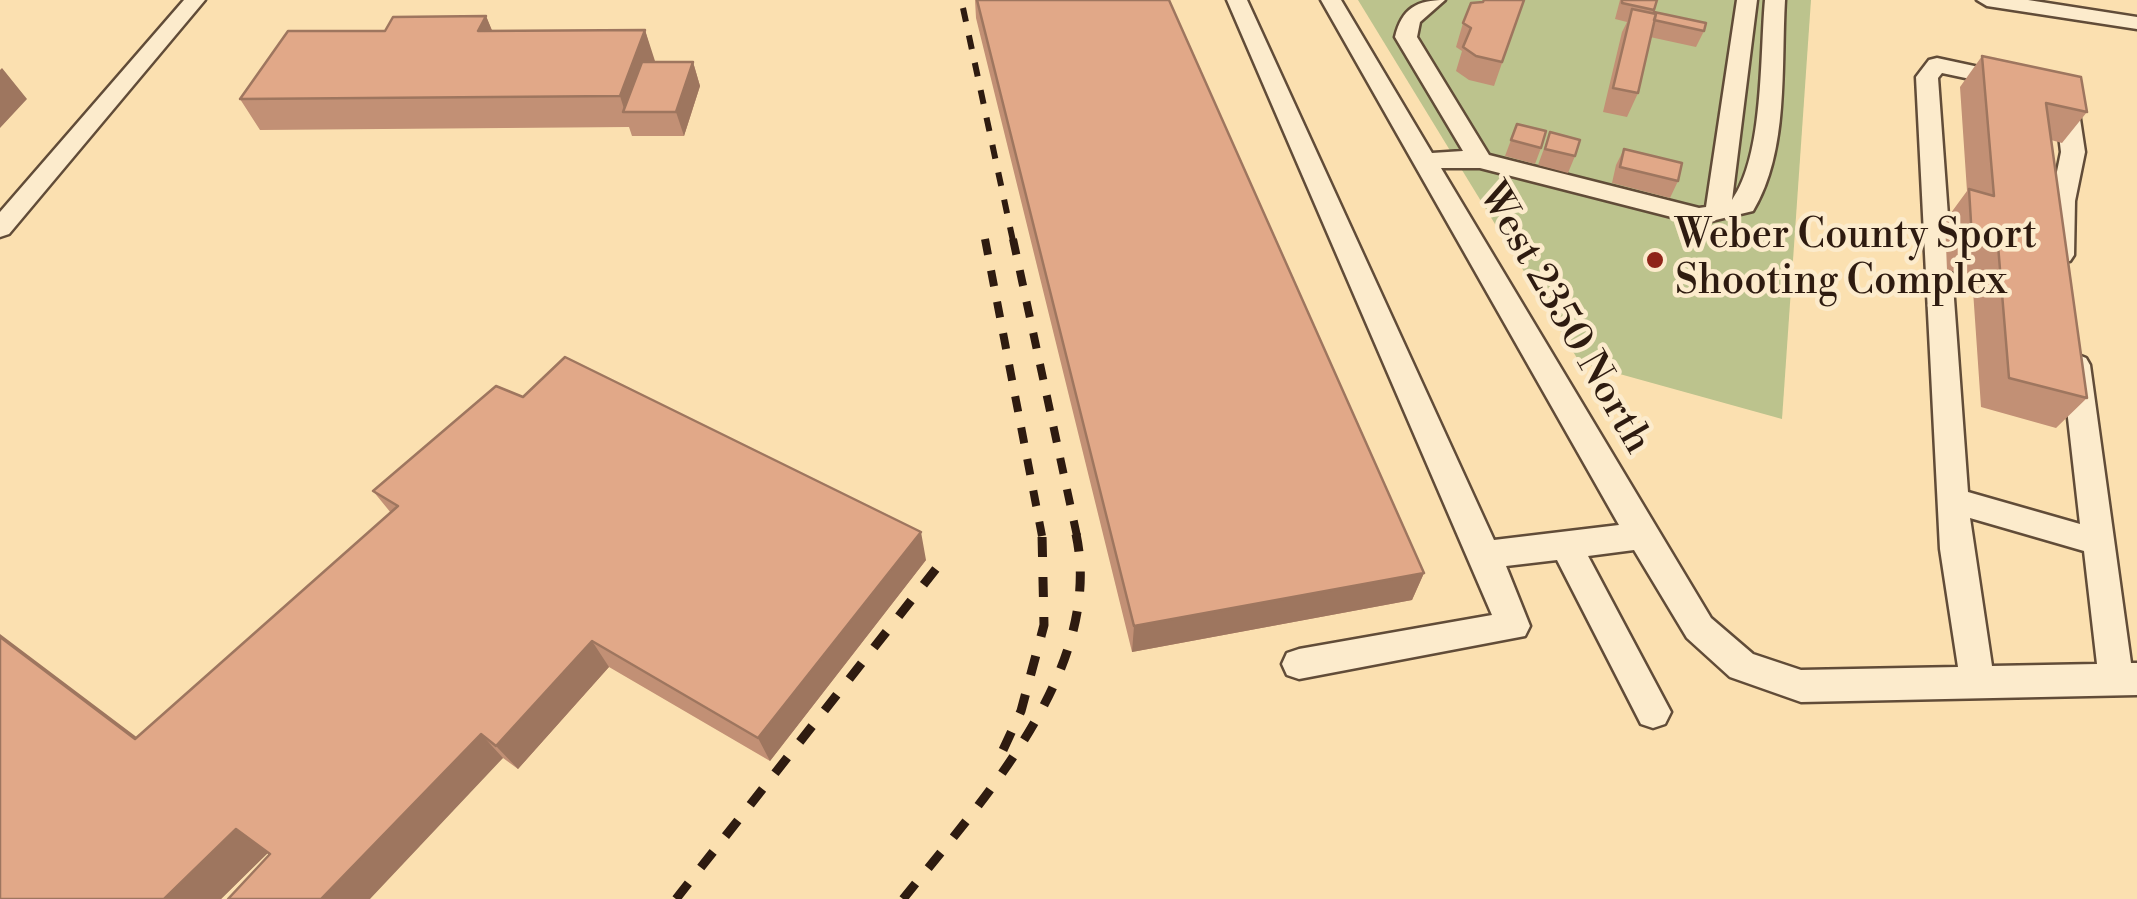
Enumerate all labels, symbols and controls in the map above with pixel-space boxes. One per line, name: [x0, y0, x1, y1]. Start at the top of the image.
street label: West 2350 North: [1466, 175, 1660, 463]
place label: Weber County Sport Shooting Complex: [1675, 213, 2037, 307]
marker: Weber County Sport Shooting Complex: [1644, 249, 1666, 271]

